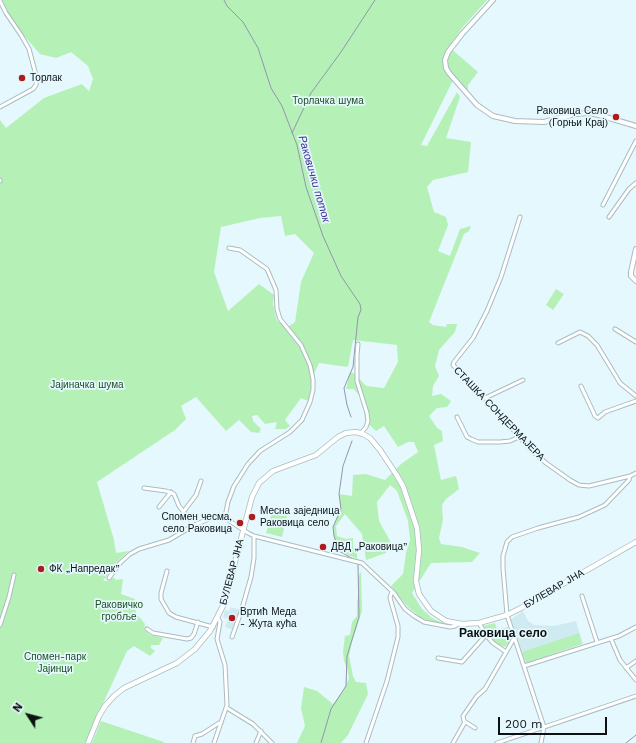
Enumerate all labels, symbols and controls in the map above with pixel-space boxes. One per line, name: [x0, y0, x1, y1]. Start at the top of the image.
place label: Торлак: [30, 72, 62, 84]
marker: Торлак: [17, 73, 27, 83]
park label: Торлачка шума: [292, 95, 364, 107]
place label: Раковица Село (Горњи Крај): [536, 105, 608, 128]
marker: Раковица Село (Горњи Крај): [611, 112, 621, 122]
water label: Раковички поток: [295, 134, 333, 224]
street label: СТАШКА СОНДЕРМАЈЕРА: [451, 365, 547, 463]
park label: Јајиначка шума: [50, 379, 124, 391]
place label: Месна заједница Раковица село: [260, 505, 339, 528]
place label: Спомен чесма, село Раковица: [162, 511, 232, 534]
marker: Месна заједница Раковица село: [247, 512, 257, 522]
marker: Спомен чесма, село Раковица: [235, 518, 245, 528]
street label: БУЛЕВАР ЈНА: [217, 538, 247, 606]
place label: ДВД „Раковица”: [331, 541, 407, 553]
marker: ДВД „Раковица”: [318, 542, 328, 552]
place label: ФК „Напредак”: [49, 563, 120, 575]
marker: ФК „Напредак”: [36, 564, 46, 574]
street label: БУЛЕВАР ЈНА: [522, 567, 586, 611]
park label: Раковичко гробље: [95, 599, 143, 622]
place label: Вртић Меда - Жута кућа: [240, 606, 297, 630]
marker: Вртић Меда - Жута кућа: [227, 613, 237, 623]
district label: Раковица село: [459, 626, 547, 640]
park label: Спомен-парк Јајинци: [24, 651, 86, 674]
north arrow: [8, 695, 48, 735]
text: N: [10, 701, 26, 715]
scale bar: [500, 709, 609, 735]
text: 200 m: [505, 717, 542, 731]

